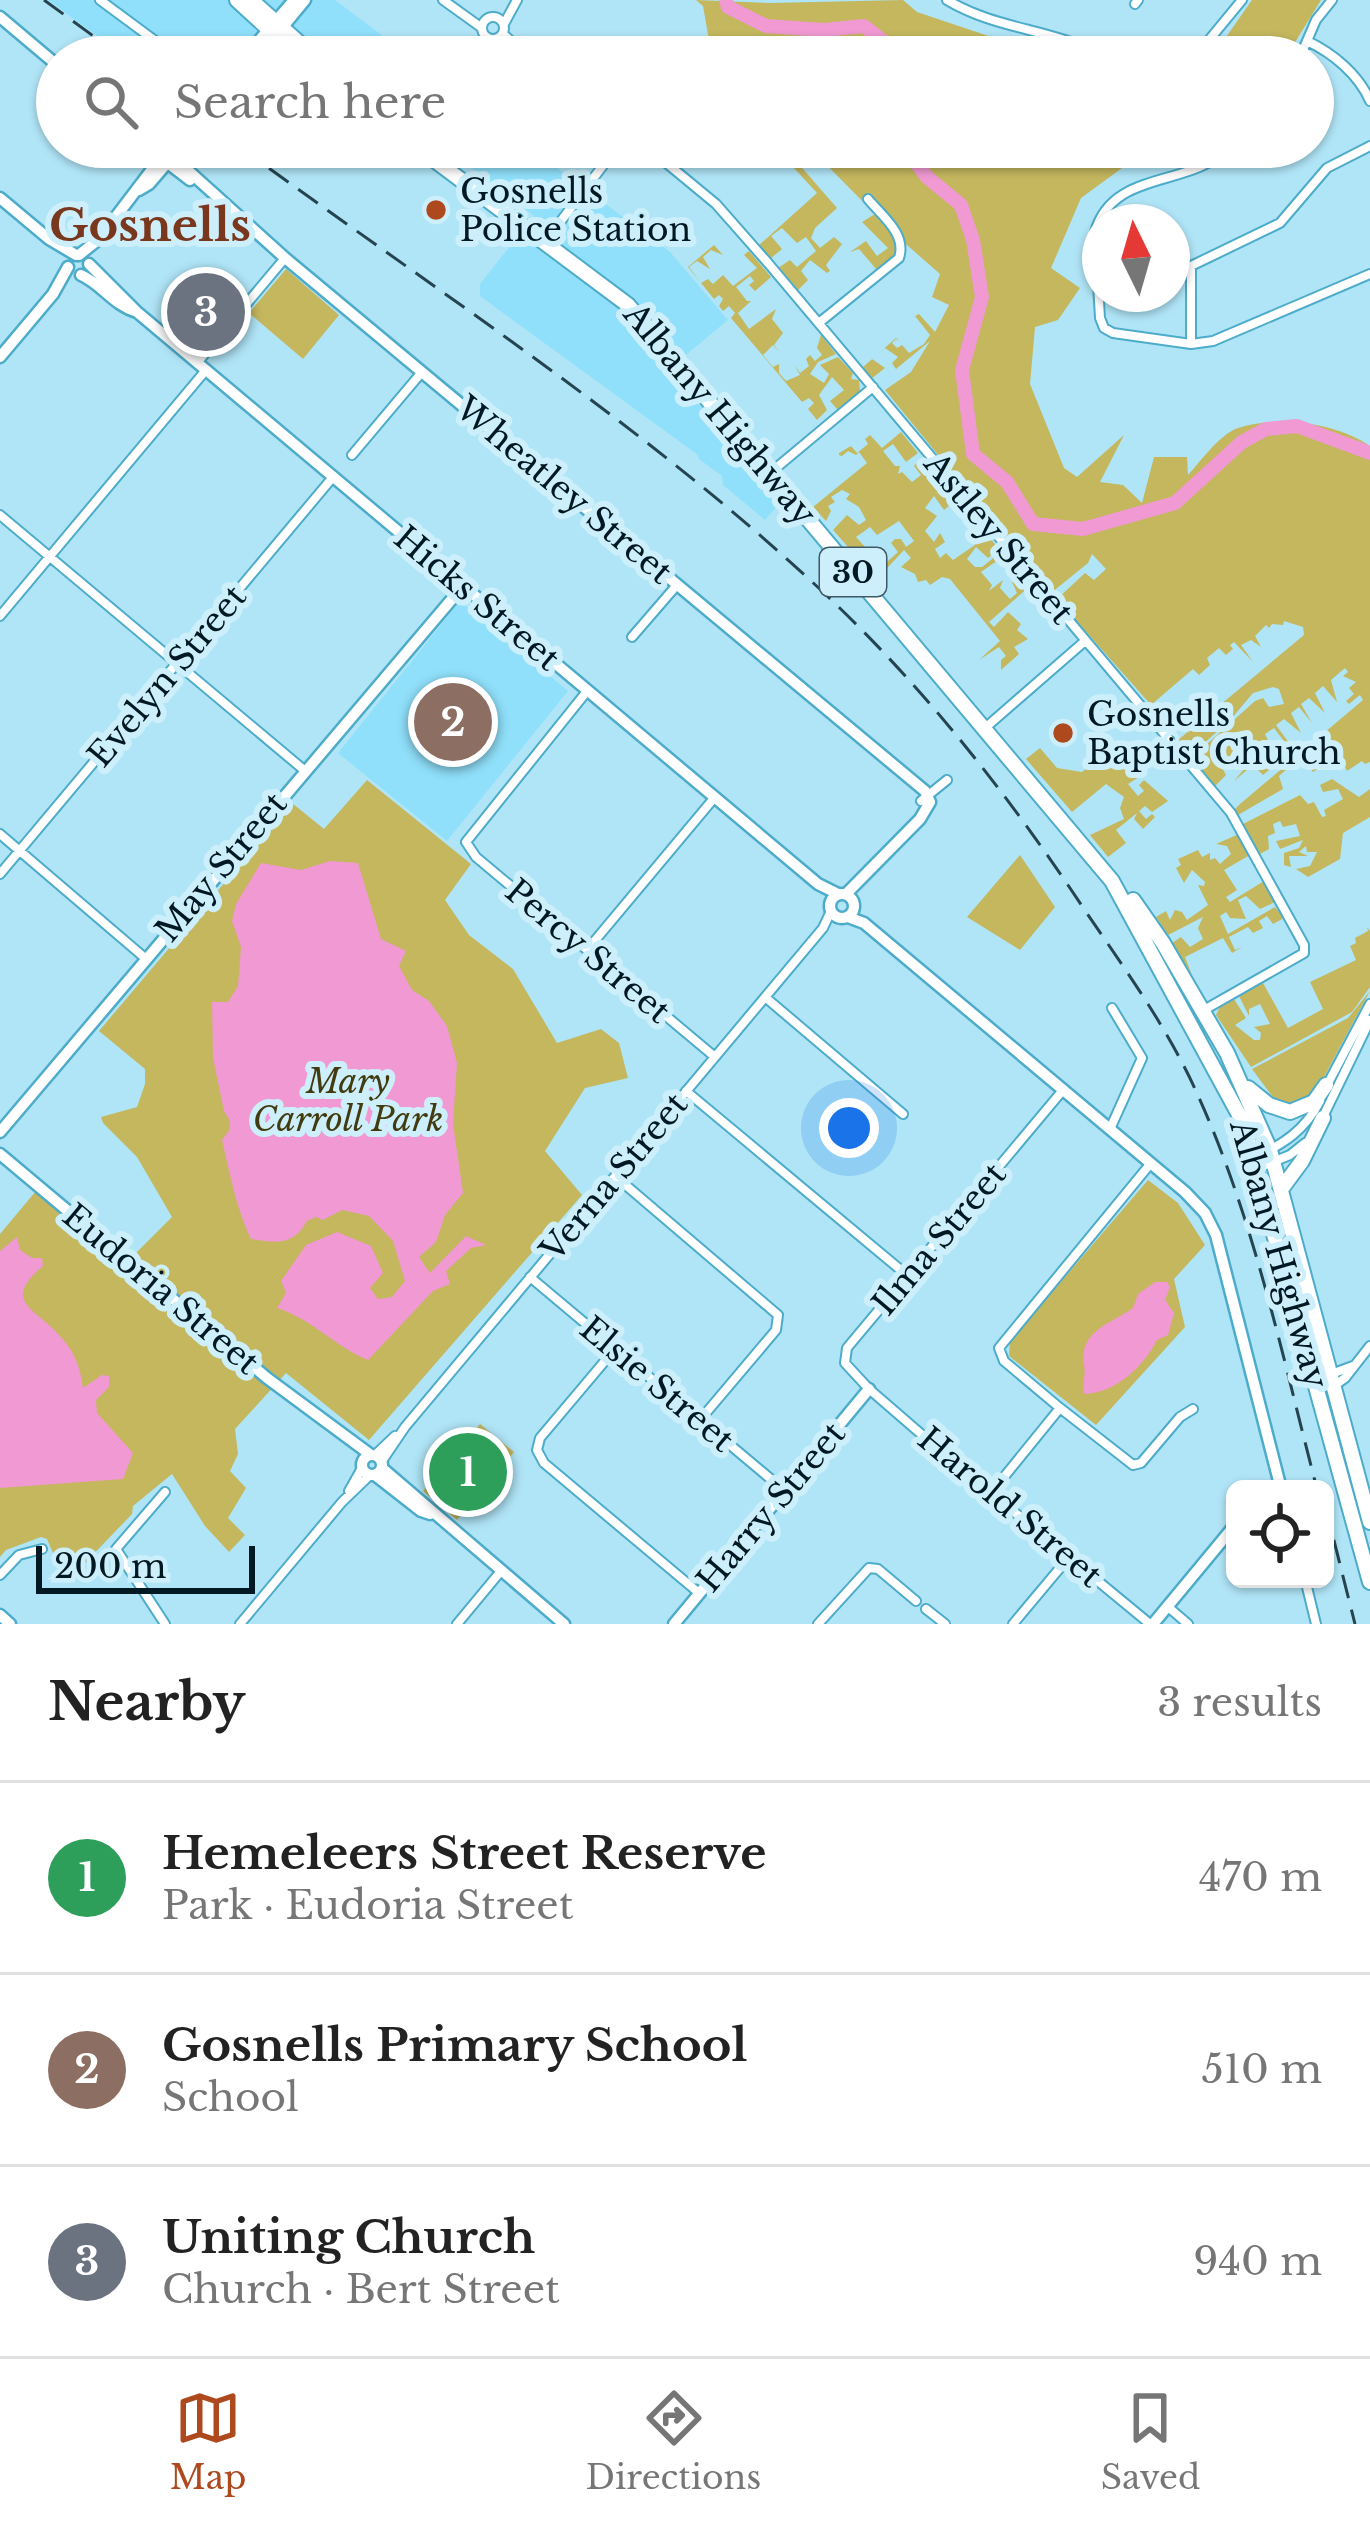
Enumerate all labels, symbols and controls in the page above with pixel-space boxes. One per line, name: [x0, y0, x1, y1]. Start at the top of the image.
search box: [36, 36, 1334, 168]
icon: search: [78, 69, 144, 135]
text: Search here: [174, 74, 446, 130]
place label: Gosnells Police Station: [460, 171, 691, 250]
district label: Gosnells: [49, 197, 251, 253]
marker: Gosnells Police Station: [423, 197, 449, 223]
north arrow: [1082, 204, 1190, 312]
pin: 3: [167, 267, 245, 357]
street label: Albany Highway: [614, 294, 825, 534]
street label: Wheatley Street: [447, 387, 681, 593]
street label: Astley Street: [915, 443, 1083, 632]
street label: Hicks Street: [386, 517, 569, 679]
road number: 30: [820, 548, 886, 596]
street label: Evelyn Street: [79, 576, 255, 775]
pin: 2: [414, 677, 492, 767]
place label: Gosnells Baptist Church: [1087, 694, 1341, 773]
marker: Gosnells Baptist Church: [1050, 720, 1076, 746]
street label: May Street: [147, 784, 296, 950]
street label: Percy Street: [497, 870, 679, 1032]
park label: Mary Carroll Park: [253, 1061, 443, 1140]
street label: Verna Street: [531, 1084, 697, 1270]
your location: [819, 1098, 879, 1158]
street label: Albany Highway: [1221, 1114, 1337, 1393]
street label: Ilma Street: [863, 1154, 1015, 1324]
street label: Eudoria Street: [55, 1195, 268, 1383]
street label: Elsie Street: [572, 1308, 743, 1461]
street label: Harry Street: [688, 1413, 854, 1600]
street label: Harold Street: [910, 1418, 1111, 1596]
pin: 1: [429, 1427, 507, 1517]
map controls: [1226, 1480, 1334, 1588]
button: locate: [1226, 1480, 1334, 1588]
scale bar: [36, 1540, 255, 1593]
text: 200 m: [54, 1546, 166, 1587]
text: Nearby: [48, 1671, 245, 1734]
text: 3 results: [1157, 1678, 1322, 1727]
text: Hemeleers Street Reserve: [162, 1825, 767, 1881]
text: 1: [78, 1853, 96, 1902]
text: 470 m: [1199, 1853, 1322, 1902]
text: Park · Eudoria Street: [162, 1881, 573, 1930]
text: Gosnells Primary School: [162, 2017, 747, 2073]
text: 2: [74, 2045, 100, 2094]
text: 510 m: [1202, 2045, 1322, 2094]
text: School: [162, 2073, 299, 2122]
text: Uniting Church: [162, 2209, 535, 2265]
text: 3: [75, 2237, 99, 2286]
text: 940 m: [1193, 2237, 1322, 2286]
text: Church · Bert Street: [162, 2265, 560, 2314]
tab: Map: [170, 2385, 246, 2498]
tab: Directions: [586, 2385, 761, 2498]
tab: Saved: [1101, 2385, 1200, 2498]

